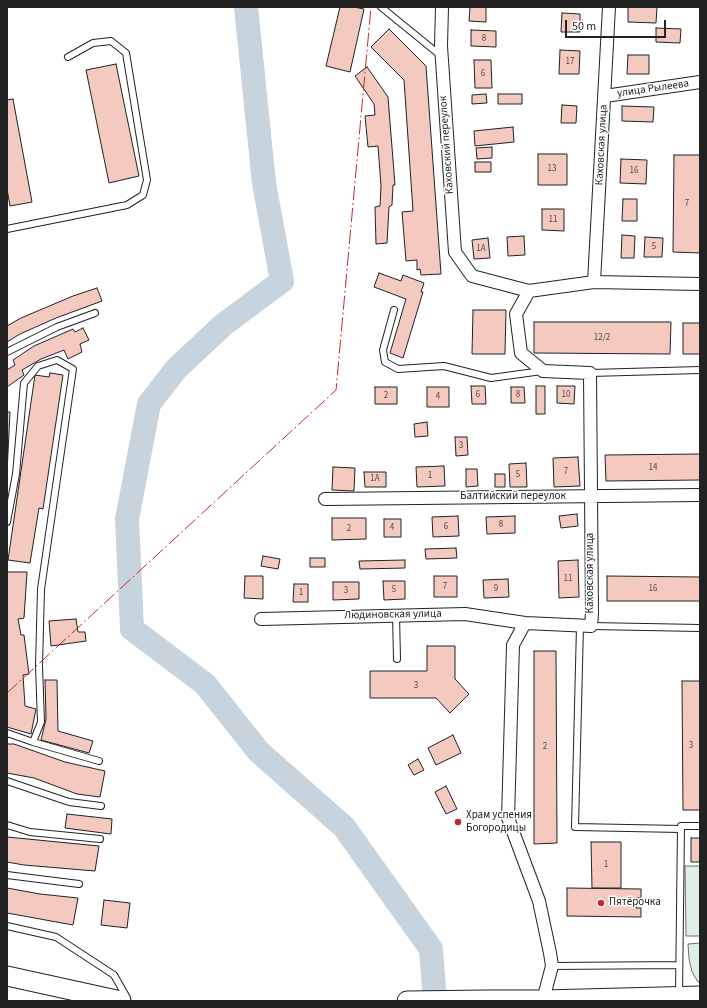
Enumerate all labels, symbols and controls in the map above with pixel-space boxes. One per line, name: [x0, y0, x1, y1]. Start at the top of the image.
scale bar: [567, 12, 668, 38]
text: 50 m: [572, 18, 596, 35]
house number: 8: [482, 34, 486, 44]
house number: 17: [566, 57, 574, 67]
house number: 6: [481, 69, 485, 79]
street label: улица Рылеева: [616, 77, 690, 101]
street label: Каховский переулок: [437, 95, 457, 195]
street label: Каховская улица: [593, 104, 611, 186]
house number: 13: [548, 164, 556, 174]
house number: 16: [630, 166, 638, 176]
house number: 7: [685, 199, 689, 209]
house number: 11: [549, 215, 557, 225]
house number: 5: [652, 242, 656, 252]
house number: 1А: [476, 244, 486, 254]
house number: 12/2: [594, 333, 610, 343]
house number: 6: [476, 390, 480, 400]
house number: 8: [516, 390, 520, 400]
house number: 10: [562, 390, 570, 400]
house number: 2: [384, 391, 388, 401]
house number: 4: [436, 392, 440, 402]
house number: 3: [459, 441, 463, 451]
house number: 14: [649, 463, 657, 473]
house number: 7: [564, 467, 568, 477]
house number: 5: [516, 470, 520, 480]
house number: 1: [428, 471, 432, 481]
house number: 1А: [370, 474, 380, 484]
street label: Балтийский переулок: [460, 490, 566, 504]
house number: 8: [499, 520, 503, 530]
house number: 6: [444, 522, 448, 532]
house number: 4: [390, 523, 394, 533]
house number: 2: [347, 524, 351, 534]
street label: Каховская улица: [584, 533, 598, 613]
house number: 11: [564, 574, 572, 584]
house number: 7: [443, 582, 447, 592]
house number: 9: [494, 584, 498, 594]
house number: 16: [649, 584, 657, 594]
house number: 5: [392, 585, 396, 595]
house number: 3: [344, 586, 348, 596]
house number: 1: [299, 588, 303, 598]
street label: Людиновская улица: [344, 608, 442, 622]
house number: 3: [414, 681, 418, 691]
house number: 3: [689, 741, 693, 751]
house number: 2: [543, 742, 547, 752]
place label: Храм успения Богородицы: [466, 809, 532, 835]
marker: Храм успения Богородицы: [453, 817, 463, 827]
house number: 1: [604, 860, 608, 870]
place label: Пятёрочка: [609, 896, 661, 910]
marker: Пятёрочка: [596, 898, 606, 908]

